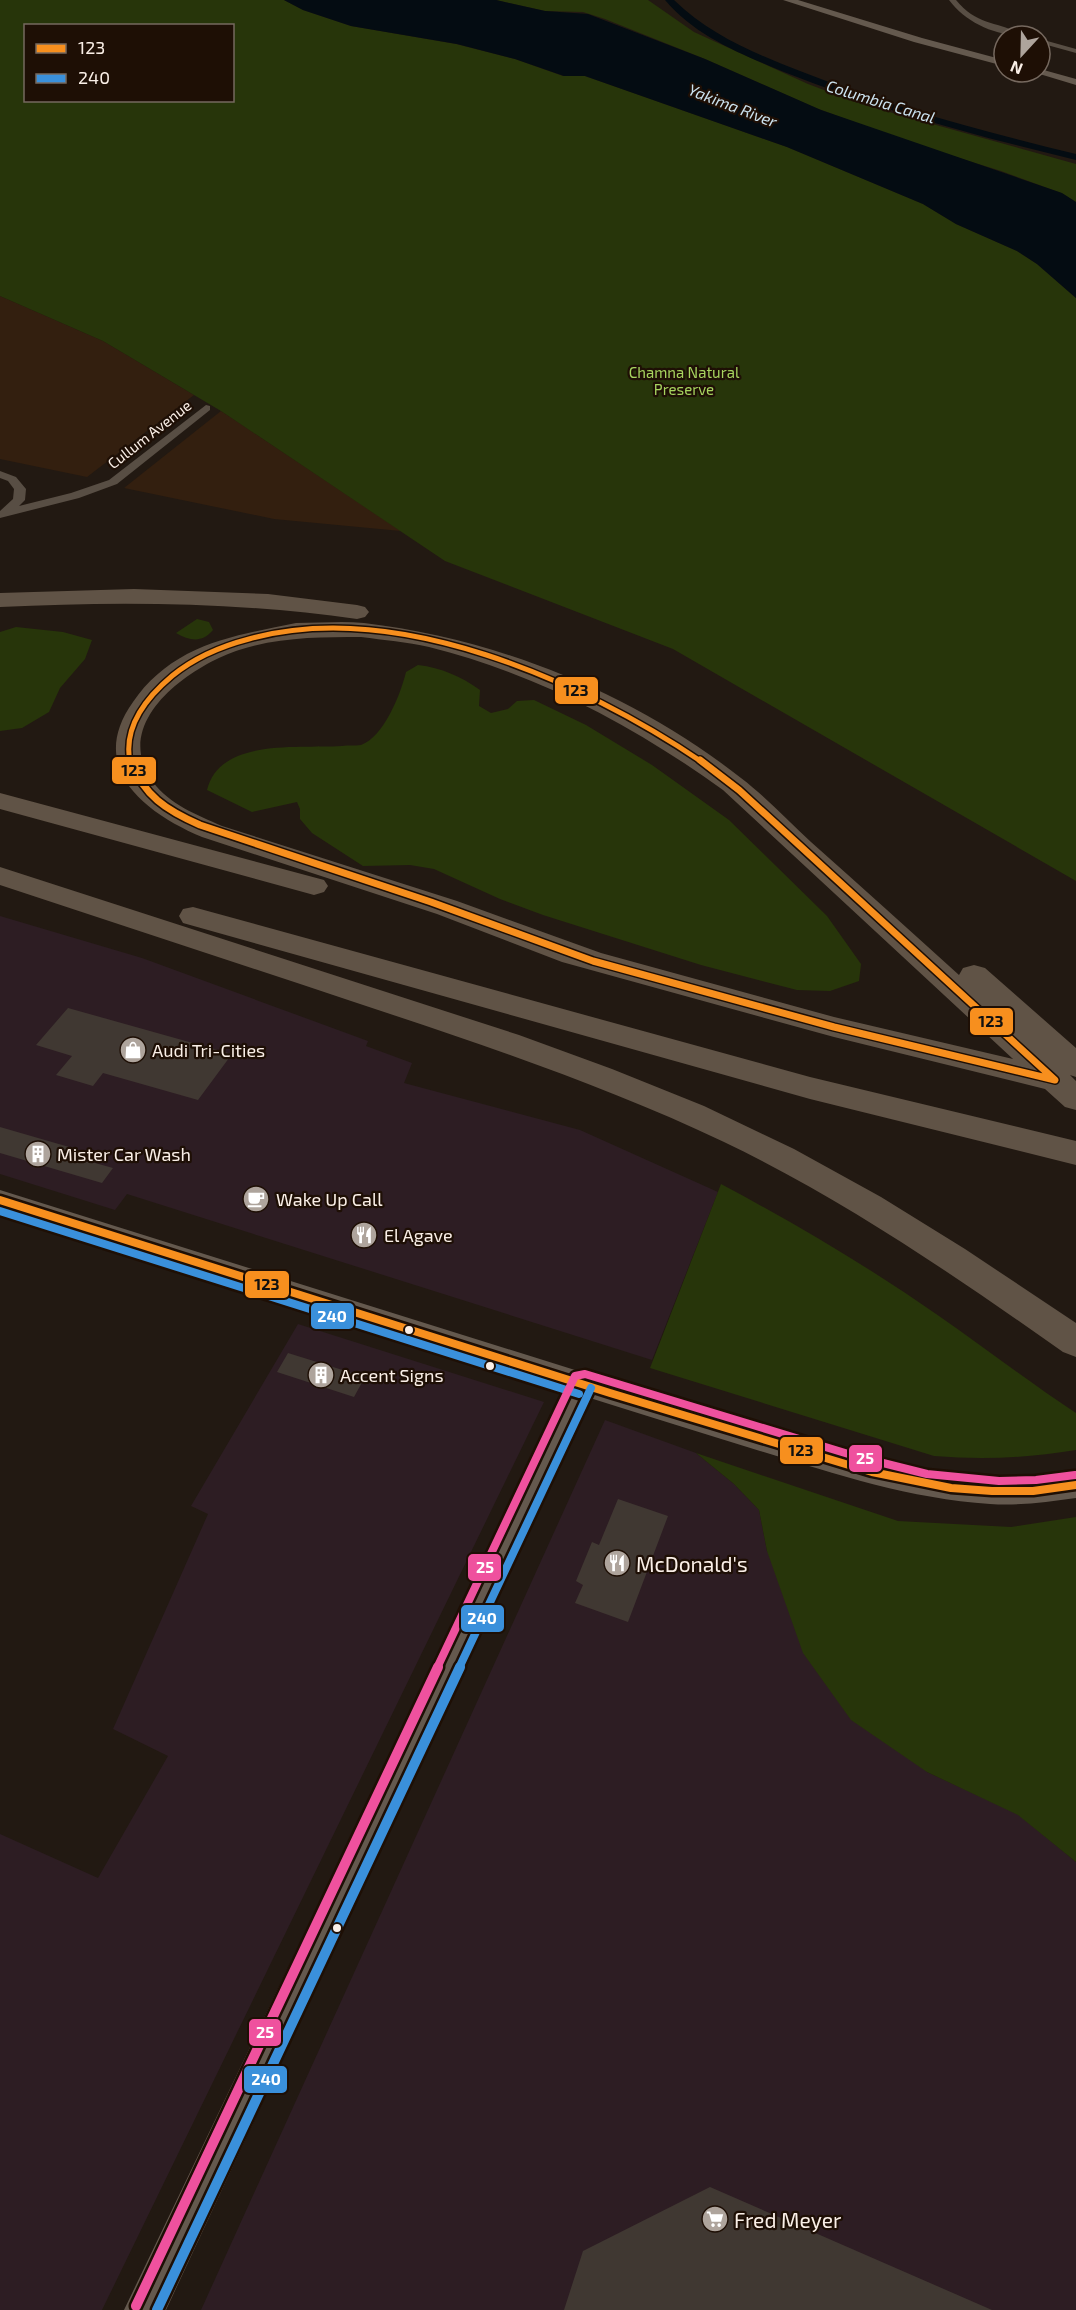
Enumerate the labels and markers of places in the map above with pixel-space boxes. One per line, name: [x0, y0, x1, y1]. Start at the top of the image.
shop icon: Audi Tri-Cities: [118, 1035, 148, 1065]
place label: Audi Tri-Cities: [152, 1039, 265, 1061]
building icon: Mister Car Wash: [23, 1139, 53, 1169]
place label: Mister Car Wash: [57, 1143, 191, 1165]
cafe icon: Wake Up Call: [241, 1184, 271, 1214]
place label: Wake Up Call: [276, 1188, 383, 1210]
restaurant icon: El Agave: [349, 1220, 379, 1250]
place label: El Agave: [384, 1224, 453, 1246]
unlabelled marker: [403, 1324, 415, 1336]
building icon: Accent Signs: [306, 1360, 336, 1390]
unlabelled marker: [484, 1360, 496, 1372]
place label: Accent Signs: [340, 1364, 444, 1386]
restaurant icon: McDonald's: [602, 1548, 632, 1578]
place label: McDonald's: [636, 1551, 748, 1576]
unlabelled marker: [331, 1922, 343, 1934]
supermarket icon: Fred Meyer: [700, 2204, 730, 2234]
place label: Fred Meyer: [734, 2207, 842, 2232]

